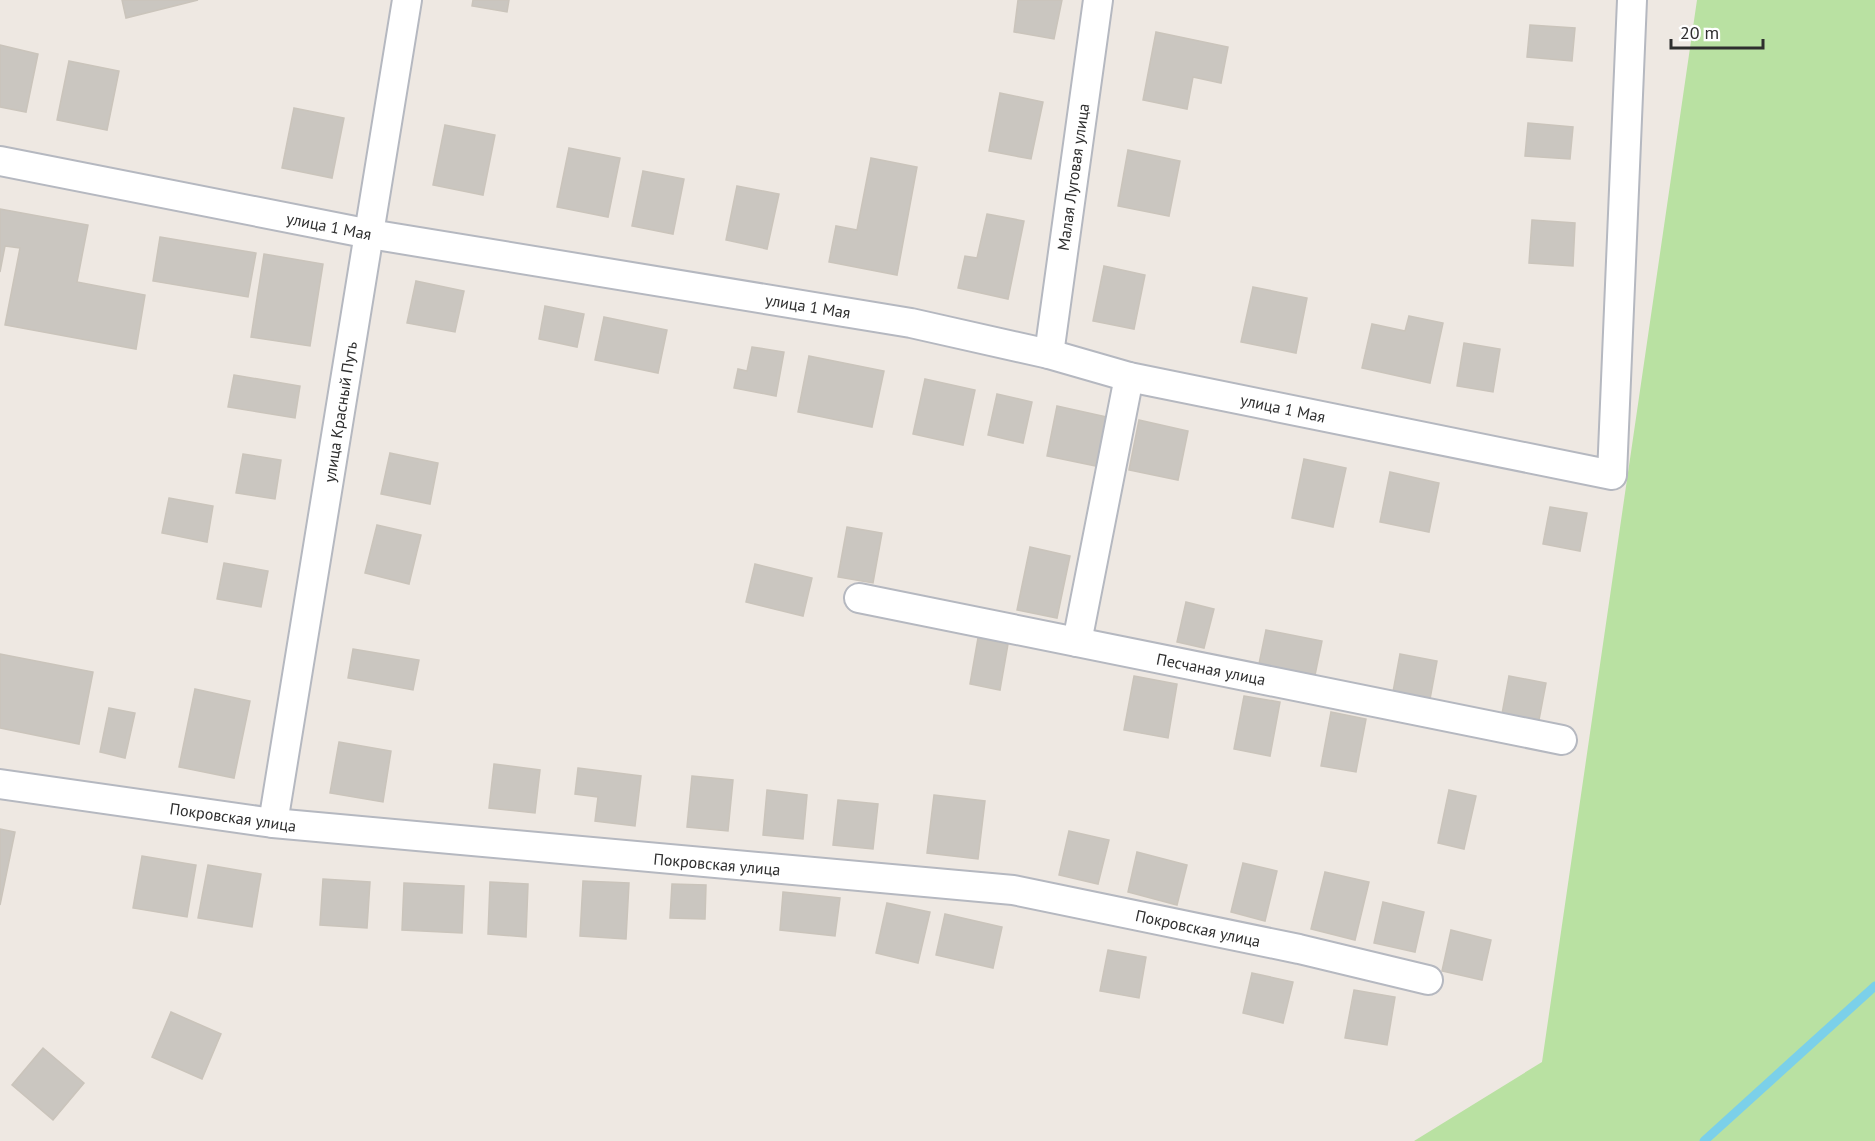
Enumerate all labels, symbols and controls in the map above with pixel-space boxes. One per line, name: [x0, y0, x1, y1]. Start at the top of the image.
scale bar: [1671, 12, 1762, 50]
text: 20 m: [1680, 21, 1719, 44]
street label: Малая Луговая улица: [1053, 102, 1093, 252]
street label: улица 1 Мая: [285, 208, 373, 244]
street label: улица 1 Мая: [764, 289, 852, 323]
street label: улица Красный Путь: [319, 340, 361, 484]
street label: улица 1 Мая: [1239, 389, 1327, 427]
street label: Песчаная улица: [1155, 649, 1267, 689]
street label: Покровская улица: [169, 798, 297, 836]
street label: Покровская улица: [653, 848, 781, 880]
street label: Покровская улица: [1134, 905, 1262, 951]

